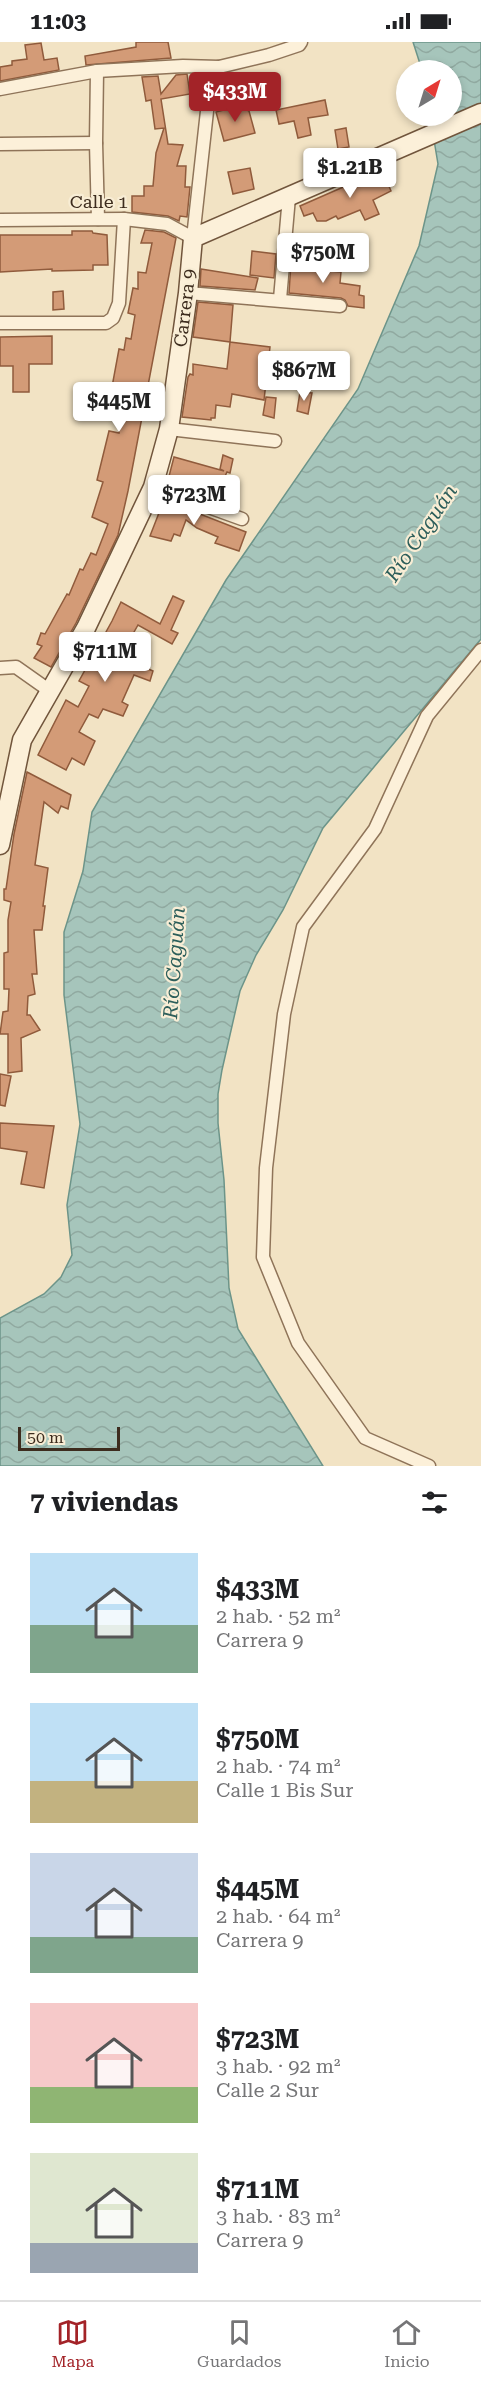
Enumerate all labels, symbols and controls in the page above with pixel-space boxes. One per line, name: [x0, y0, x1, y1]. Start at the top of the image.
text: 11:03: [30, 9, 86, 34]
north arrow: [396, 60, 462, 126]
map controls: [396, 60, 462, 126]
pin: $433M: [193, 72, 277, 123]
text: $433M: [203, 79, 267, 103]
pin: $1.21B: [301, 148, 399, 199]
text: $1.21B: [317, 155, 383, 179]
street label: Calle 1: [70, 191, 128, 212]
pin: $750M: [281, 233, 365, 284]
text: $750M: [291, 240, 355, 264]
street label: Carrera 9: [169, 268, 200, 348]
pin: $867M: [262, 351, 346, 402]
text: $867M: [272, 358, 336, 382]
pin: $445M: [77, 382, 161, 433]
text: $445M: [87, 389, 151, 413]
pin: $723M: [152, 475, 236, 526]
water label: Río Caguán: [379, 480, 462, 587]
text: $723M: [162, 482, 226, 506]
pin: $711M: [63, 632, 147, 683]
text: $711M: [73, 639, 137, 663]
water label: Río Caguán: [158, 906, 190, 1021]
scale bar: [18, 1424, 120, 1452]
text: 50 m: [27, 1428, 64, 1447]
icon: filters: [418, 1486, 451, 1519]
text: 7 viviendas: [30, 1487, 178, 1517]
text: $433M: [216, 1574, 299, 1604]
icon: home: [78, 1577, 150, 1649]
text: 2 hab. · 52 m²: [216, 1604, 340, 1628]
text: Carrera 9: [216, 1628, 304, 1652]
text: $750M: [216, 1724, 299, 1754]
icon: home: [78, 1727, 150, 1799]
text: 2 hab. · 74 m²: [216, 1754, 340, 1778]
text: Calle 1 Bis Sur: [216, 1778, 353, 1802]
text: $445M: [216, 1874, 299, 1904]
icon: home: [78, 1877, 150, 1949]
text: 2 hab. · 64 m²: [216, 1904, 340, 1928]
text: Carrera 9: [216, 1928, 304, 1952]
text: $723M: [216, 2024, 299, 2054]
icon: home: [78, 2027, 150, 2099]
text: 3 hab. · 92 m²: [216, 2054, 340, 2078]
text: Calle 2 Sur: [216, 2078, 319, 2102]
text: $711M: [216, 2174, 299, 2204]
icon: home: [78, 2177, 150, 2249]
text: 3 hab. · 83 m²: [216, 2204, 340, 2228]
text: Carrera 9: [216, 2228, 304, 2252]
tab: Mapa: [51, 2316, 94, 2371]
tab: Guardados: [197, 2316, 281, 2371]
tab: Inicio: [384, 2316, 430, 2371]

